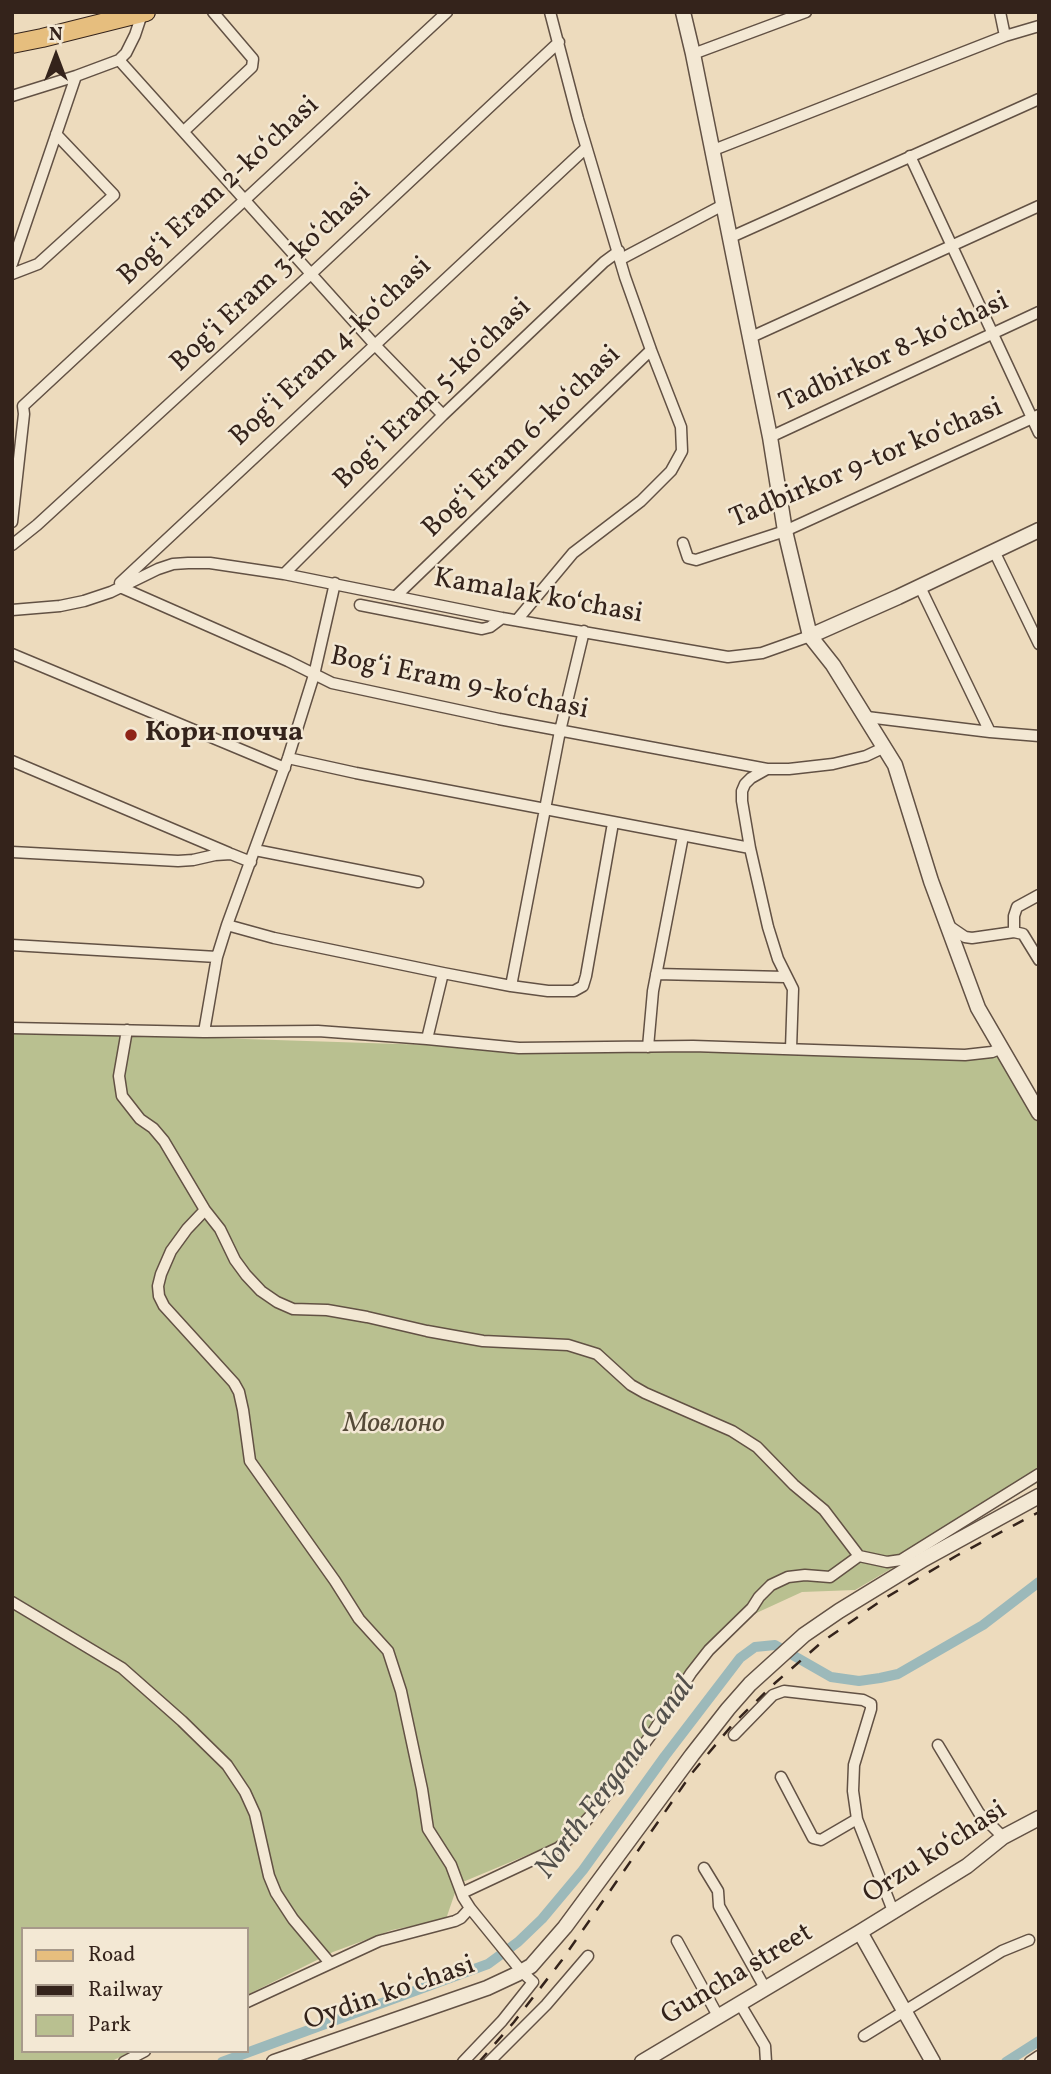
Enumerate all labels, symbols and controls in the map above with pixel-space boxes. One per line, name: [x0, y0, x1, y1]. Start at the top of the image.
north arrow: [21, 21, 91, 91]
text: N: [49, 22, 63, 48]
street label: Bogʻi Eram 2-koʻchasi: [112, 90, 328, 294]
street label: Bogʻi Eram 3-koʻchasi: [165, 177, 379, 381]
street label: Bogʻi Eram 4-koʻchasi: [224, 251, 440, 455]
street label: Tadbirkor 8-koʻchasi: [775, 286, 1015, 422]
street label: Bogʻi Eram 5-koʻchasi: [328, 292, 540, 498]
street label: Bogʻi Eram 6-koʻchasi: [417, 340, 629, 546]
street label: Tadbirkor 9-tor koʻchasi: [726, 392, 1008, 538]
street label: Kamalak koʻchasi: [431, 563, 645, 633]
street label: Bogʻi Eram 9-koʻchasi: [327, 641, 591, 729]
place label: Кори почча: [145, 718, 303, 752]
marker: Кори почча: [123, 727, 139, 743]
park label: Мовлоно: [343, 1409, 445, 1443]
water label: North Fergana Canal: [529, 1671, 705, 1887]
street label: Orzu koʻchasi: [858, 1795, 1014, 1913]
street label: Guncha street: [656, 1918, 820, 2034]
legend: [21, 1927, 248, 2053]
text: Road: [88, 1941, 135, 1970]
street label: Oydin koʻchasi: [300, 1950, 480, 2040]
text: Railway: [88, 1976, 163, 2005]
text: Park: [88, 2011, 131, 2040]

